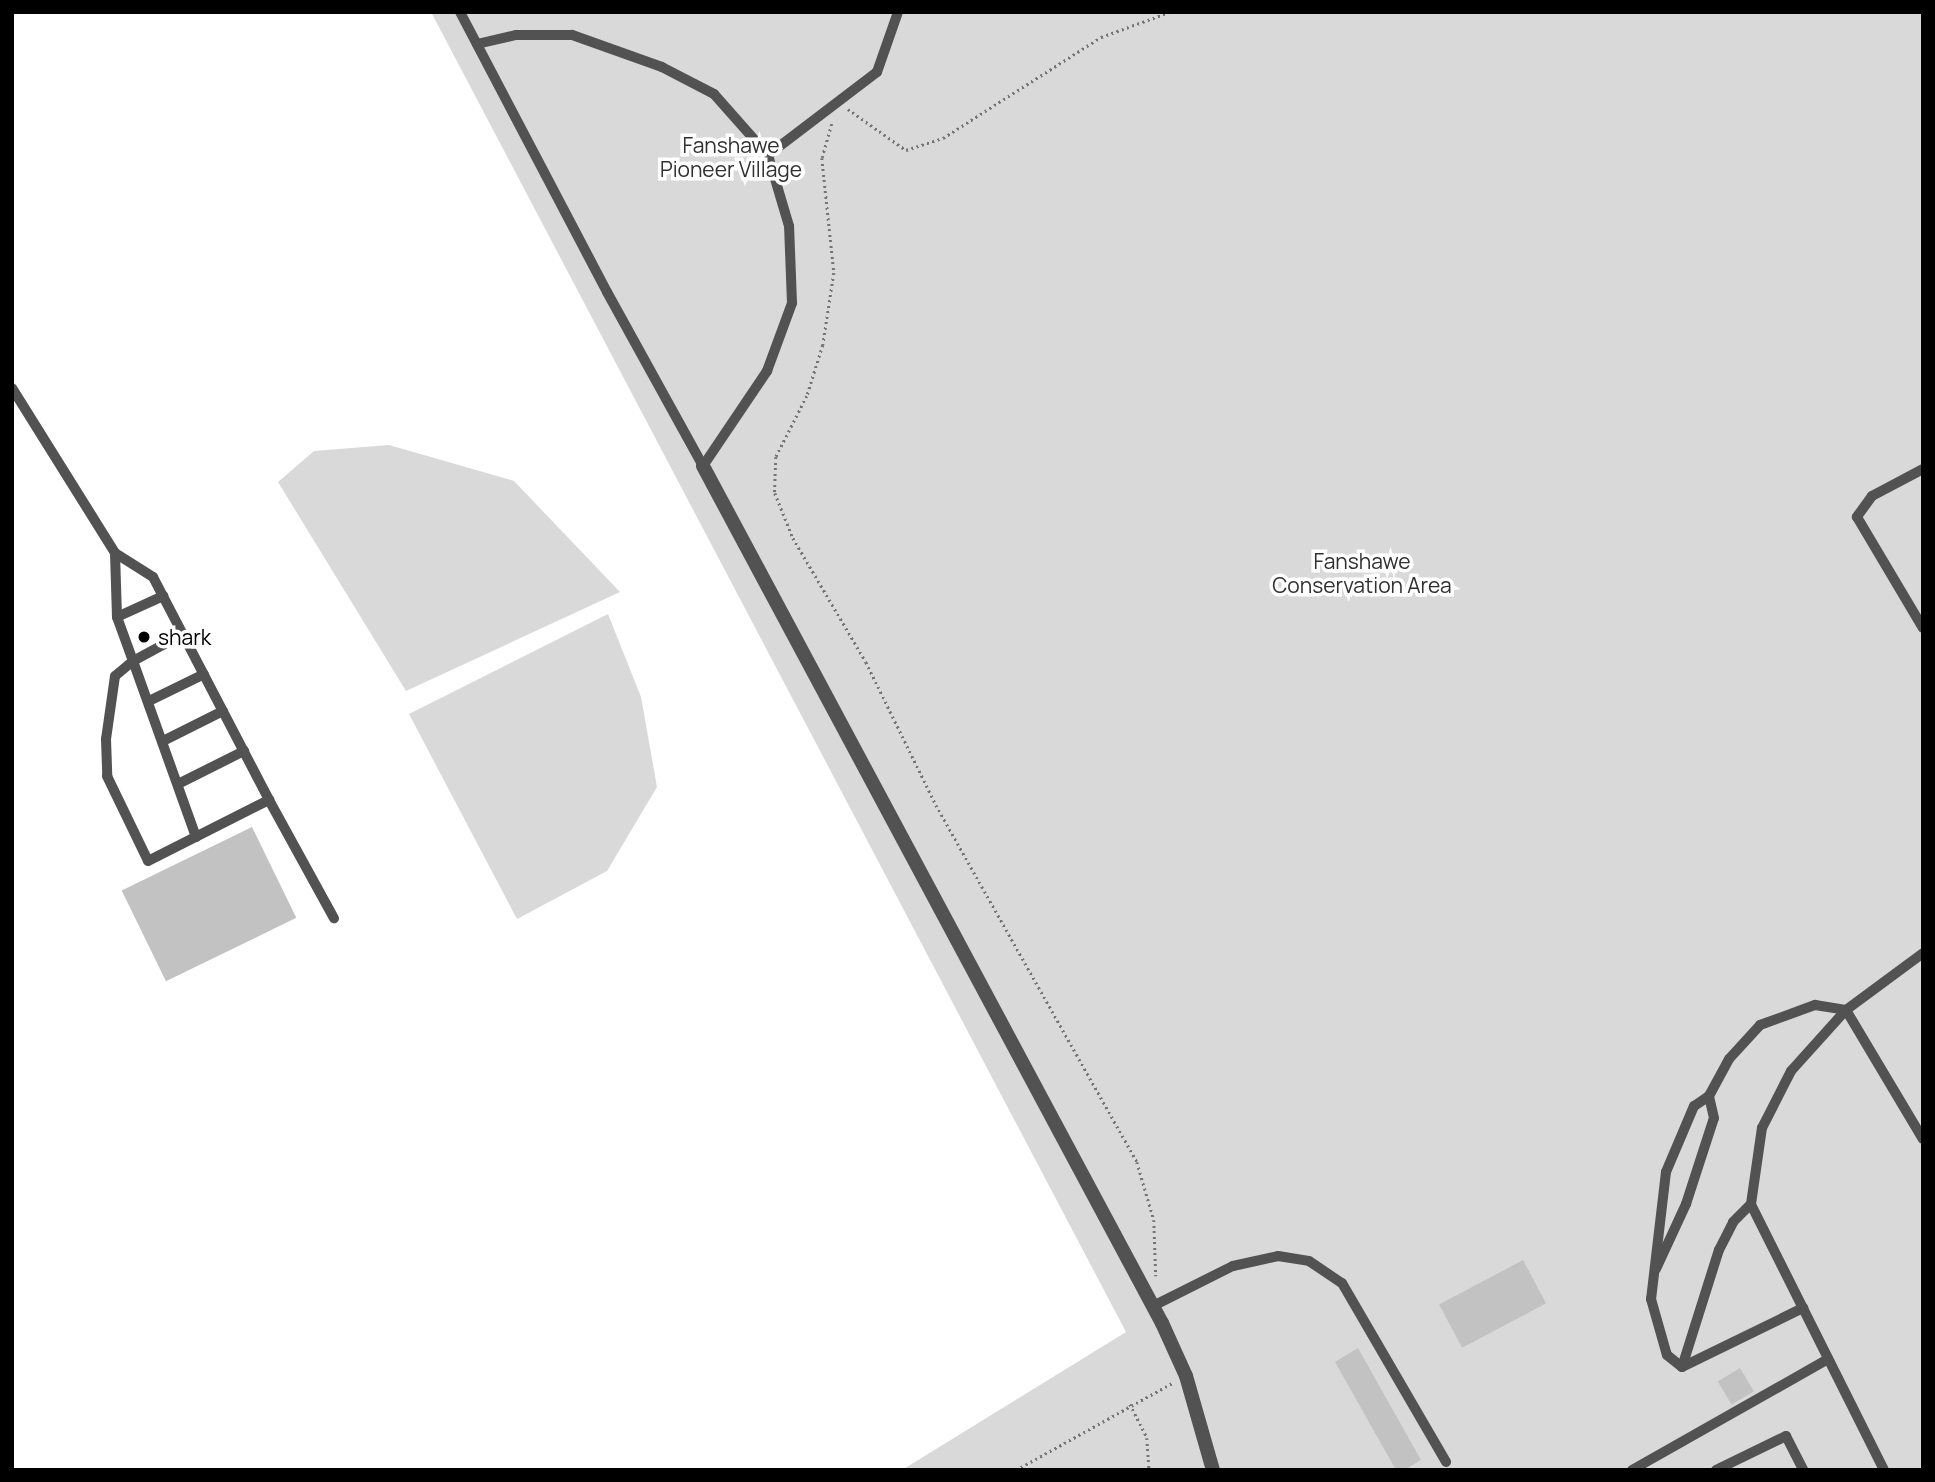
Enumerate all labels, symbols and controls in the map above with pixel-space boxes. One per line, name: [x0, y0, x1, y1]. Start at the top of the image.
park label: Fanshawe Pioneer Village: [660, 132, 802, 182]
park label: Fanshawe Conservation Area: [1272, 548, 1452, 598]
place label: shark: [158, 624, 211, 650]
marker: shark: [136, 629, 152, 645]

